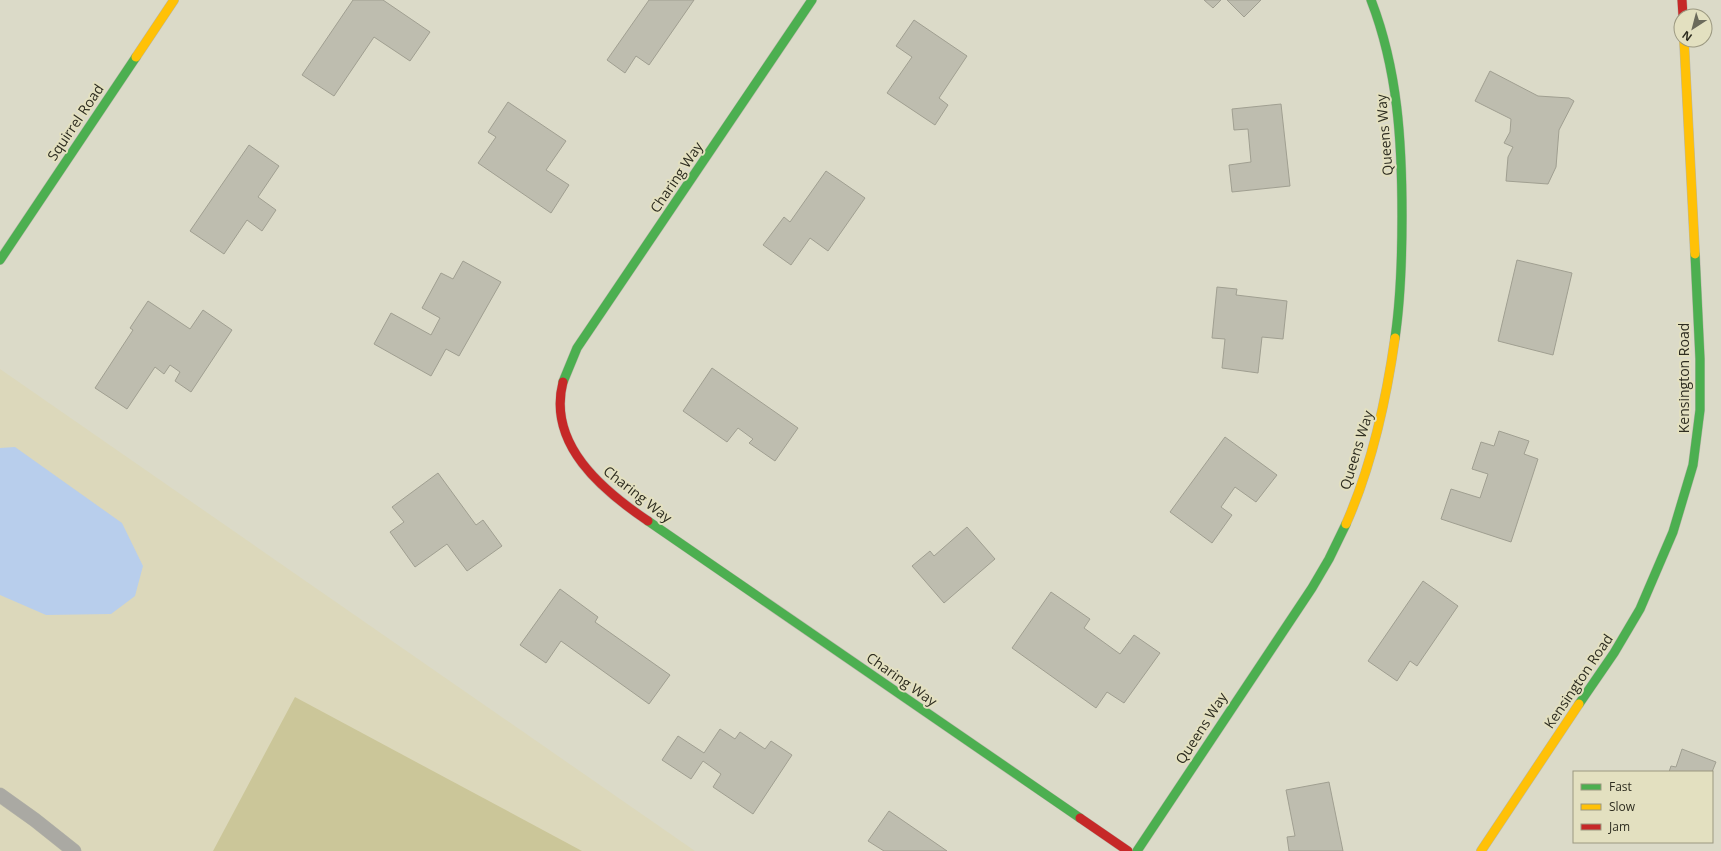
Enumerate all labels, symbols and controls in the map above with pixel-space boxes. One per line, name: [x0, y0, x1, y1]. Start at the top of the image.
north arrow: [1673, 8, 1713, 48]
text: N: [1679, 28, 1695, 45]
street label: Squirrel Road: [42, 80, 108, 164]
street label: Queens Way: [1371, 92, 1397, 177]
street label: Charing Way: [645, 137, 707, 216]
street label: Kensington Road: [1674, 323, 1693, 433]
street label: Queens Way: [1335, 407, 1377, 492]
street label: Charing Way: [600, 461, 677, 527]
street label: Kensington Road: [1539, 630, 1617, 732]
street label: Charing Way: [863, 648, 942, 711]
street label: Queens Way: [1171, 688, 1232, 767]
legend: [1573, 771, 1713, 843]
text: Fast: [1609, 778, 1632, 795]
text: Slow: [1609, 798, 1636, 815]
text: Jam: [1608, 818, 1630, 835]

